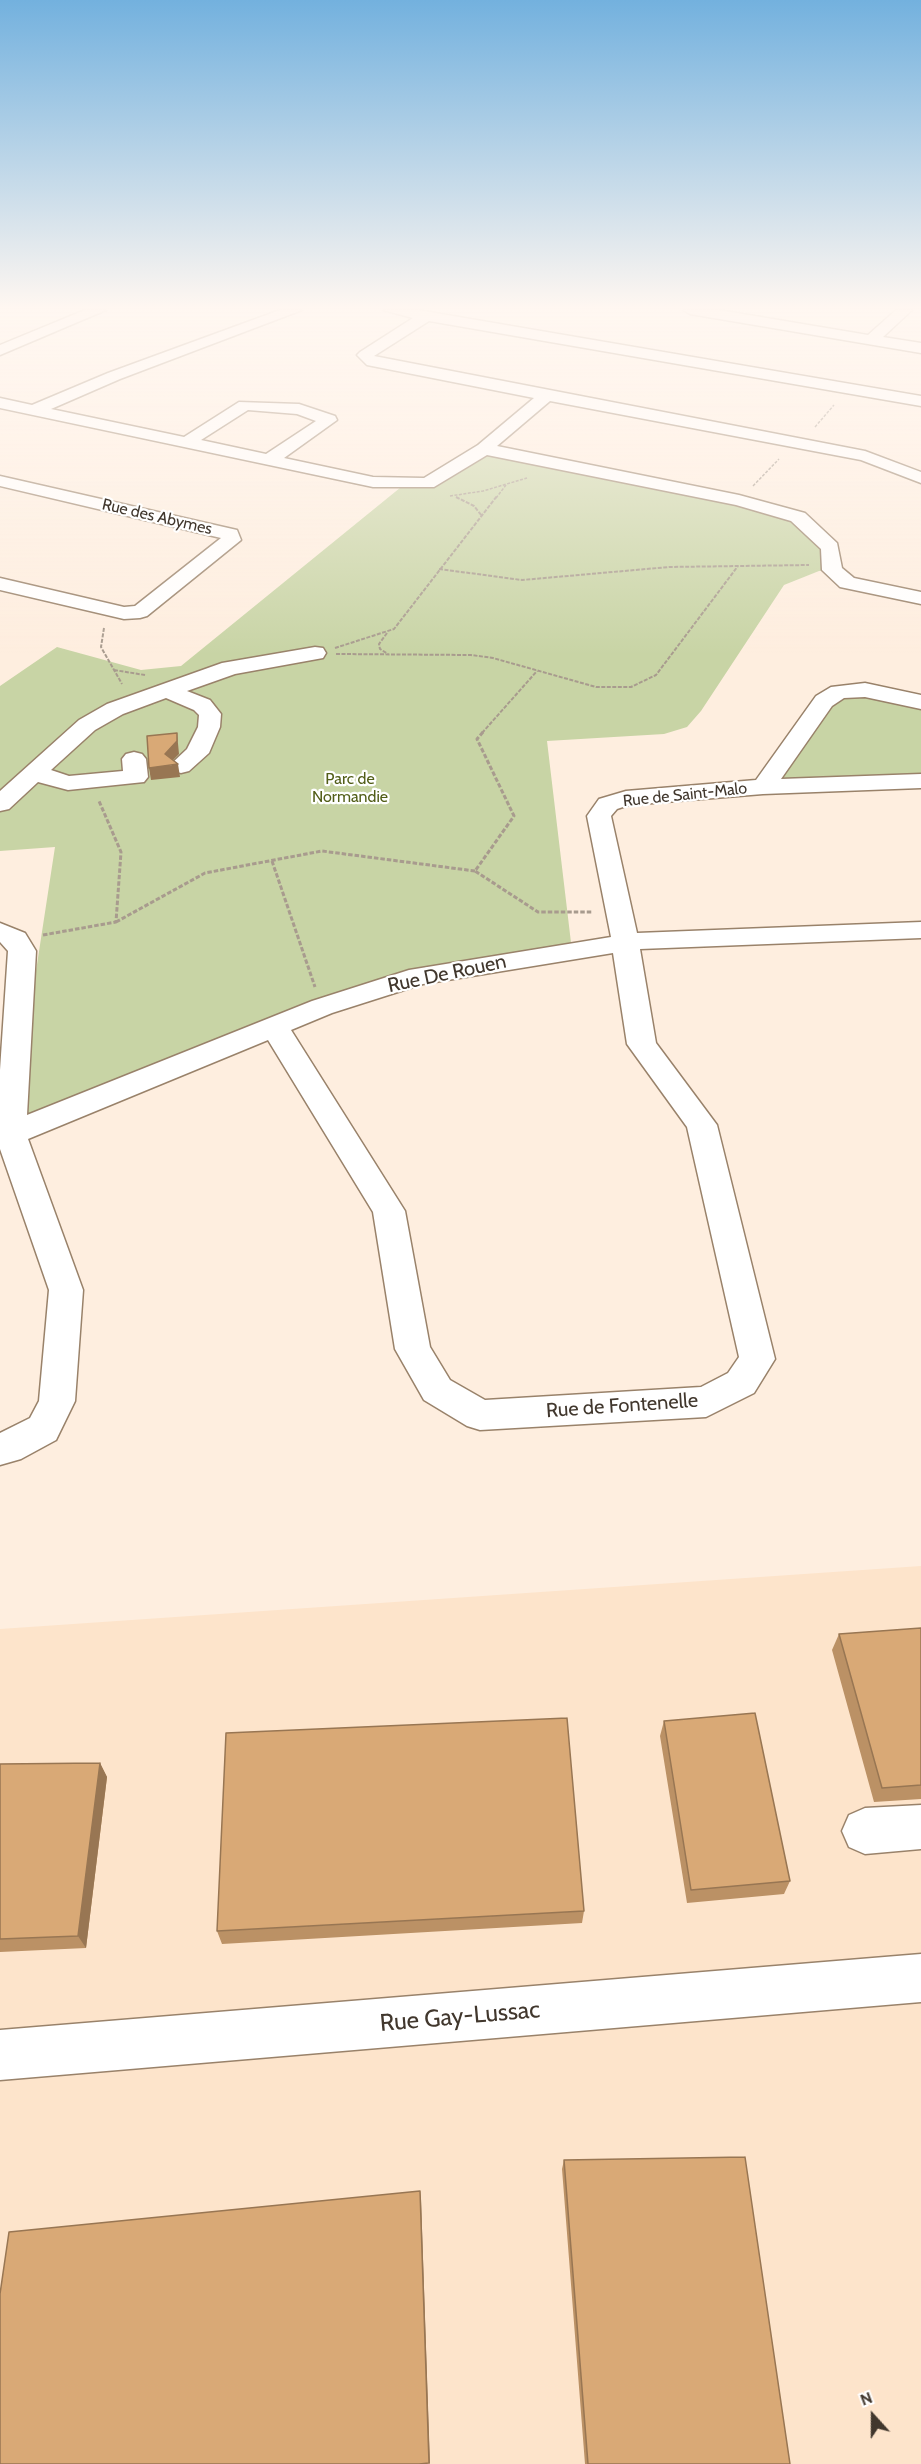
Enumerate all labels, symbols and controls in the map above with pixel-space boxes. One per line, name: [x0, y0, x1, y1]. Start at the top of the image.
street label: Rue des Abymes: [100, 495, 214, 539]
park label: Parc de Normandie: [312, 769, 388, 807]
street label: Rue de Saint-Malo: [622, 779, 748, 811]
street label: Rue De Rouen: [385, 950, 509, 998]
street label: Rue de Fontenelle: [545, 1389, 699, 1423]
street label: Rue Gay-Lussac: [379, 1996, 541, 2038]
north arrow: [843, 2386, 903, 2446]
text: N: [858, 2388, 875, 2410]

